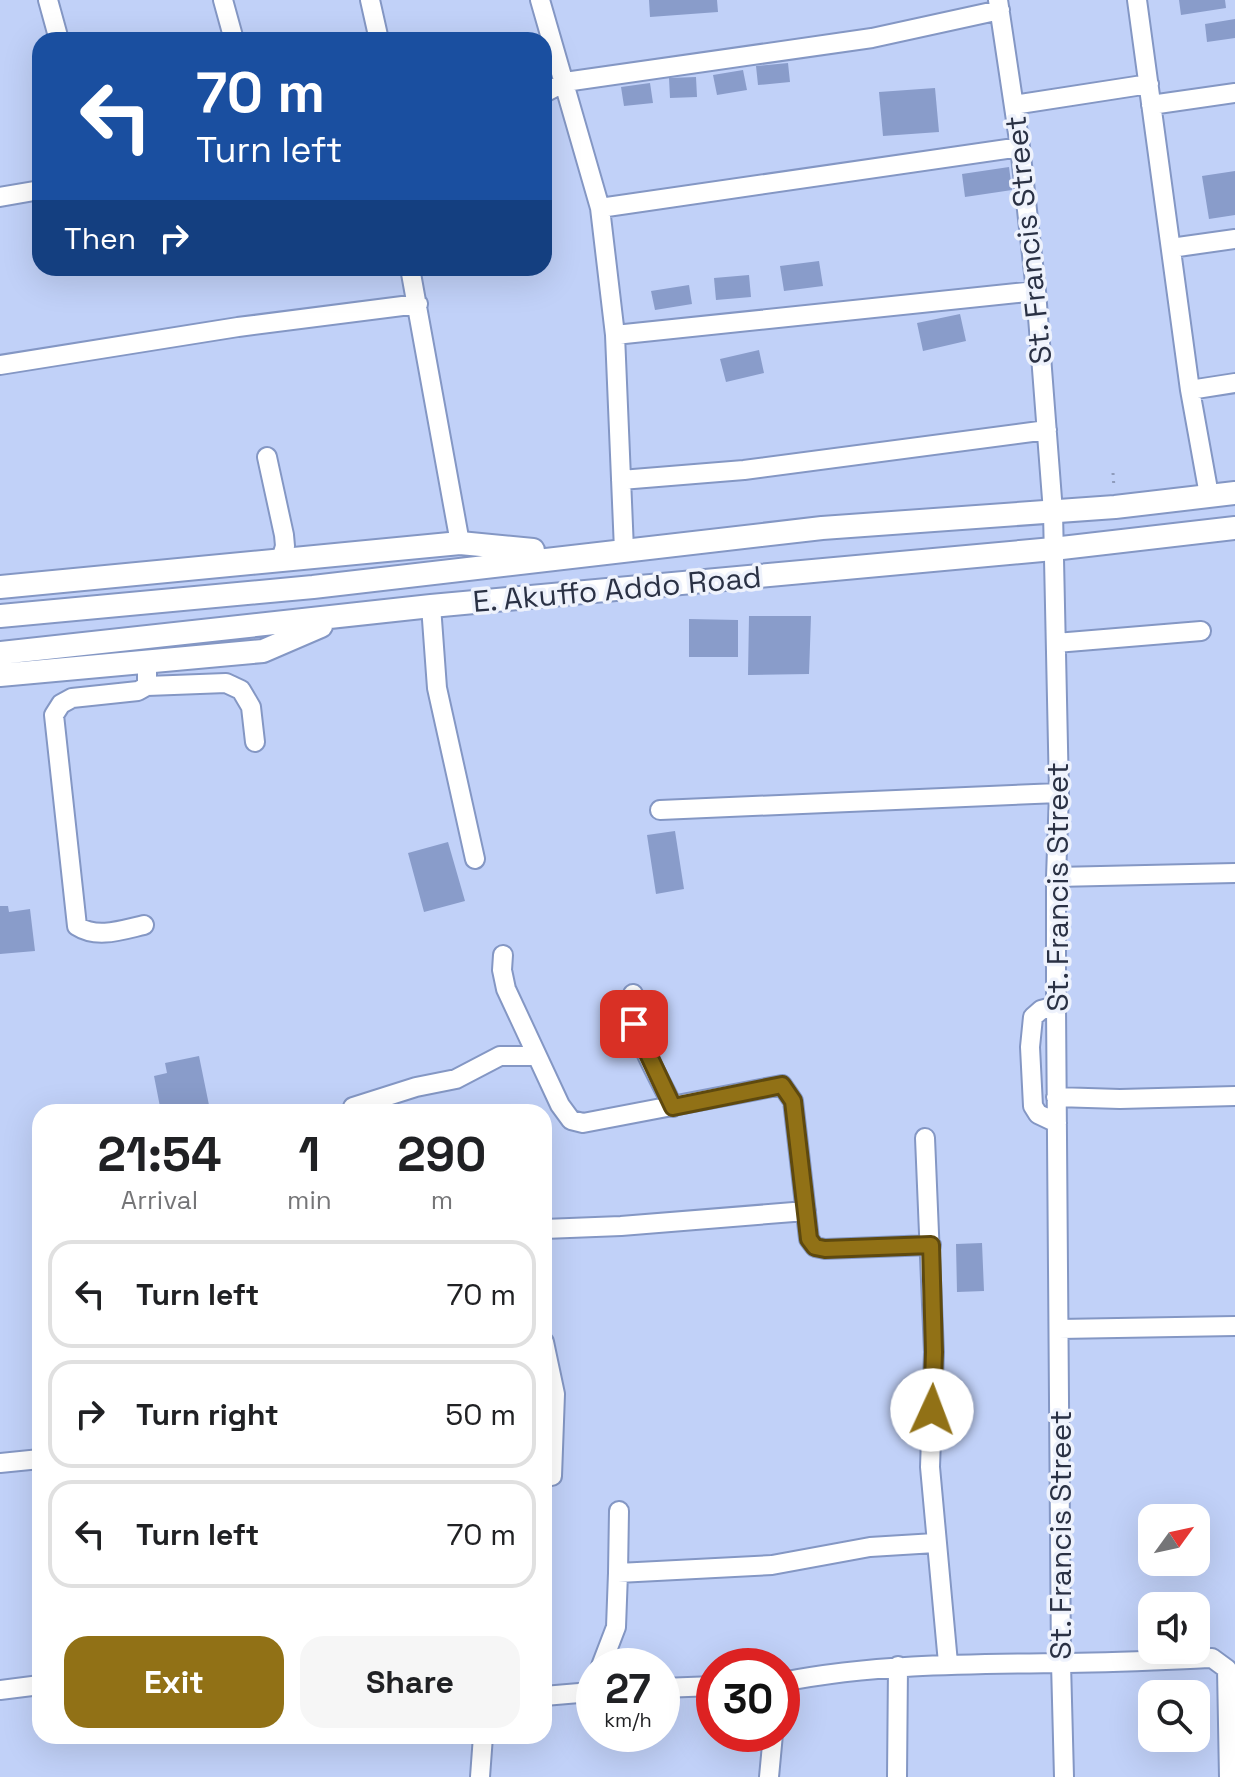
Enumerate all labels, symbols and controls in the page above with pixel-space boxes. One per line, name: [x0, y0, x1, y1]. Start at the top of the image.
text: 70 m: [196, 57, 325, 128]
icon: left: [64, 64, 168, 168]
street label: St. Francis Street: [996, 114, 1060, 366]
text: Turn left: [196, 127, 343, 173]
icon: right: [152, 216, 196, 260]
text: Then: [64, 219, 136, 258]
street label: E. Akuffo Addo Road: [471, 557, 763, 621]
street label: St. Francis Street: [1038, 762, 1077, 1012]
pin: [600, 990, 668, 1058]
icon: arrive: [612, 1002, 656, 1046]
text: 21:54: [98, 1124, 221, 1185]
text: 1: [299, 1124, 320, 1185]
text: 290: [397, 1124, 486, 1185]
text: Arrival: [121, 1183, 198, 1217]
text: min: [287, 1183, 332, 1217]
text: m: [431, 1183, 453, 1217]
icon: left: [68, 1272, 112, 1316]
text: Turn left: [136, 1275, 259, 1314]
text: 70 m: [447, 1275, 516, 1314]
position arrow: [890, 1368, 974, 1452]
icon: right: [68, 1392, 112, 1436]
text: Turn right: [136, 1395, 279, 1434]
text: 50 m: [445, 1395, 516, 1434]
street label: St. Francis Street: [1041, 1410, 1080, 1660]
north arrow: [1138, 1504, 1210, 1576]
map controls: [1138, 1504, 1210, 1752]
icon: left: [68, 1512, 112, 1556]
text: Turn left: [136, 1515, 259, 1554]
text: 70 m: [447, 1515, 516, 1554]
button: sound: [1138, 1592, 1210, 1664]
button: Exit: [64, 1636, 284, 1728]
button: Share: [300, 1636, 520, 1728]
speed limit sign: 30: [696, 1648, 800, 1752]
text: 27: [605, 1664, 651, 1715]
button: search: [1138, 1680, 1210, 1752]
text: km/h: [604, 1707, 652, 1733]

